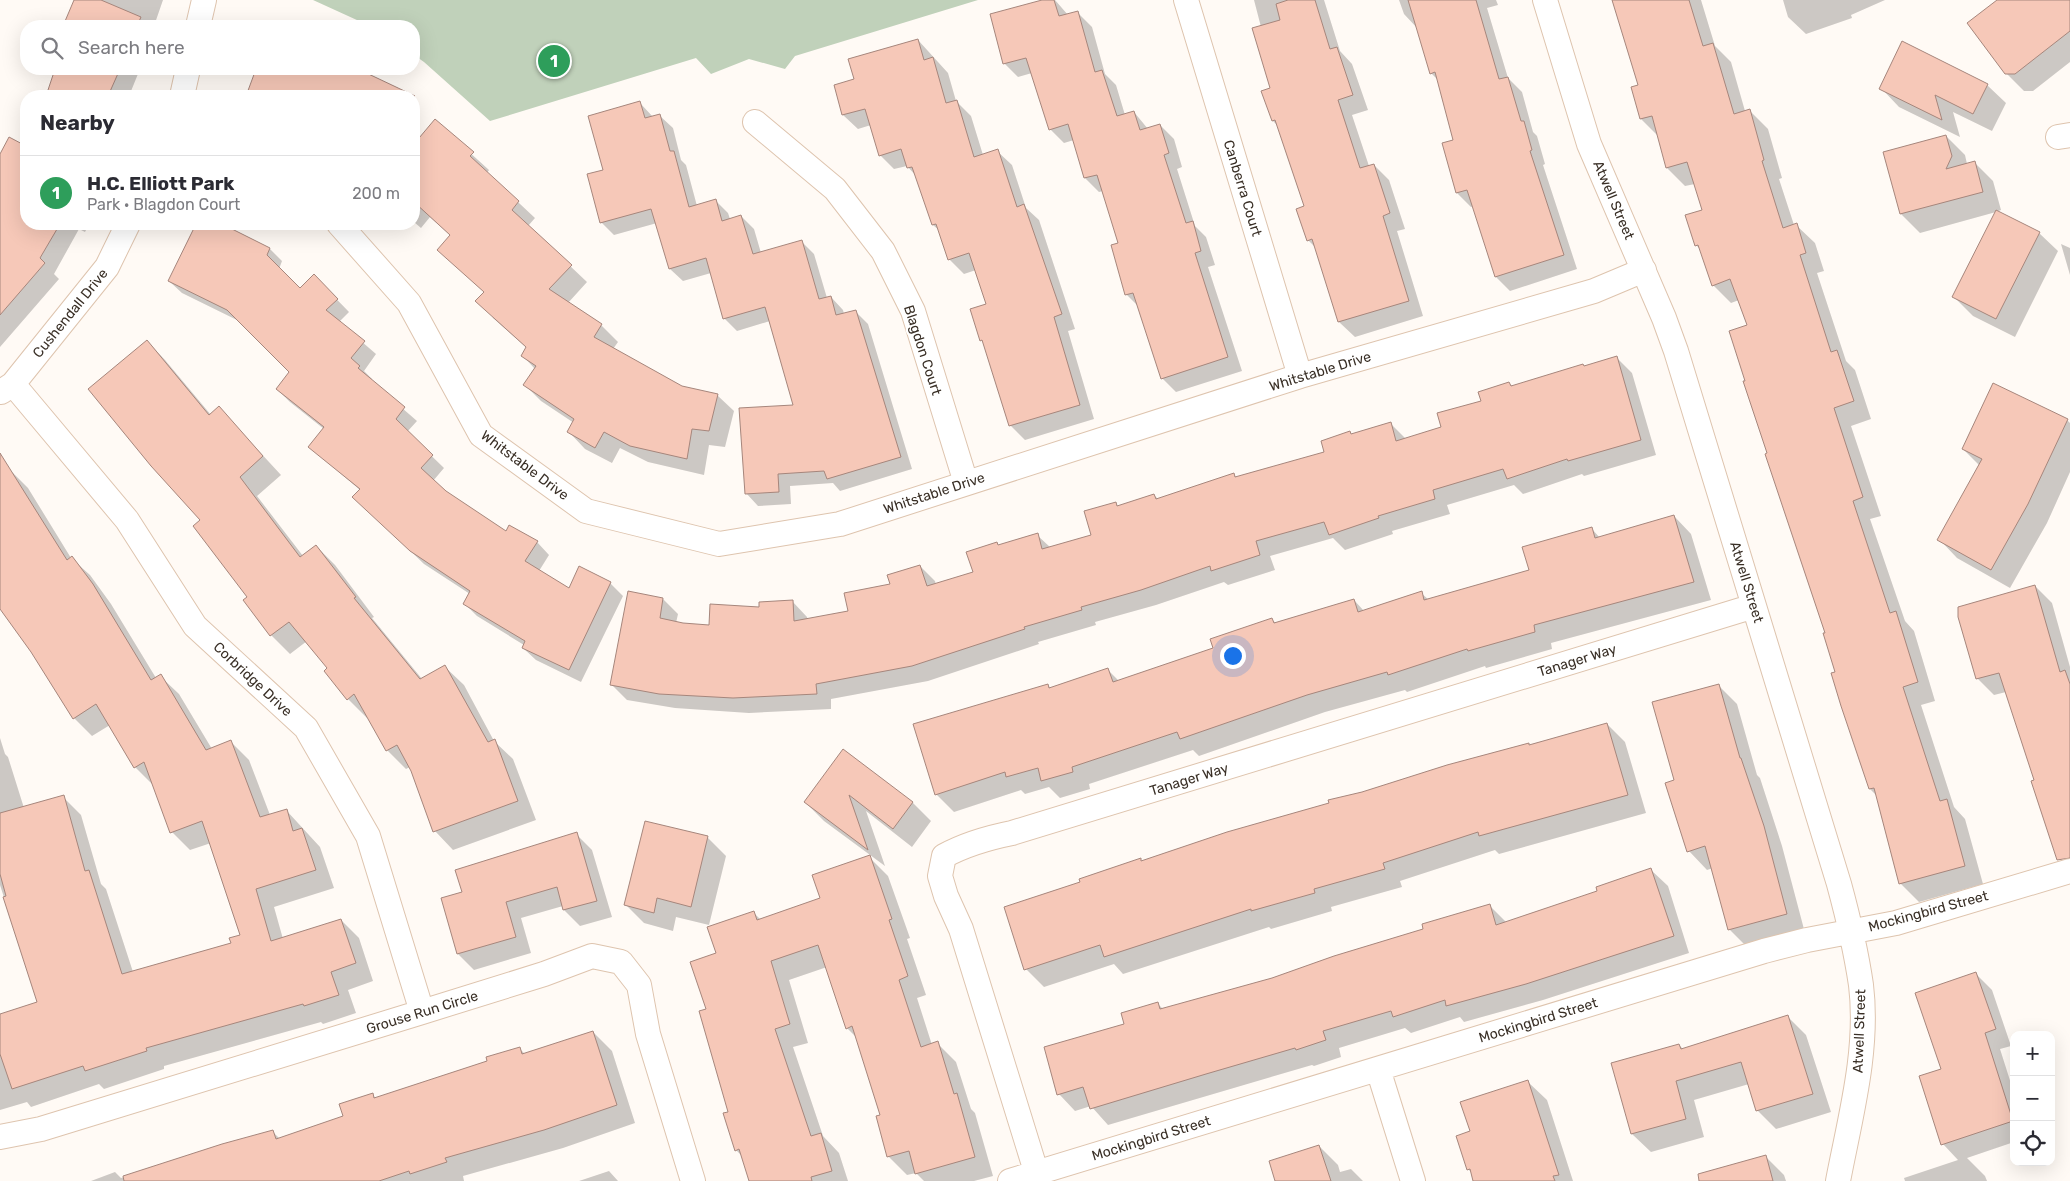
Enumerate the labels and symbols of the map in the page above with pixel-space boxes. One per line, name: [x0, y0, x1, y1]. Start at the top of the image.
pin: 1: [538, 42, 570, 80]
street label: Canberra Court: [1220, 138, 1265, 239]
street label: Atwell Street: [1589, 158, 1638, 243]
street label: Cushendall Drive: [29, 265, 112, 361]
street label: Blagdon Court: [900, 303, 945, 398]
street label: Whitstable Drive: [1267, 348, 1373, 395]
street label: Whitstable Drive: [477, 427, 572, 504]
street label: Whitstable Drive: [881, 469, 987, 518]
street label: Atwell Street: [1726, 539, 1767, 625]
street label: Corbridge Drive: [210, 639, 296, 720]
street label: Tanager Way: [1536, 640, 1619, 681]
your location: [1220, 643, 1246, 669]
street label: Tanager Way: [1148, 759, 1231, 800]
street label: Mockingbird Street: [1866, 887, 1990, 936]
street label: Grouse Run Circle: [364, 987, 480, 1038]
street label: Atwell Street: [1850, 988, 1869, 1073]
street label: Mockingbird Street: [1477, 994, 1600, 1047]
street label: Mockingbird Street: [1090, 1112, 1213, 1165]

